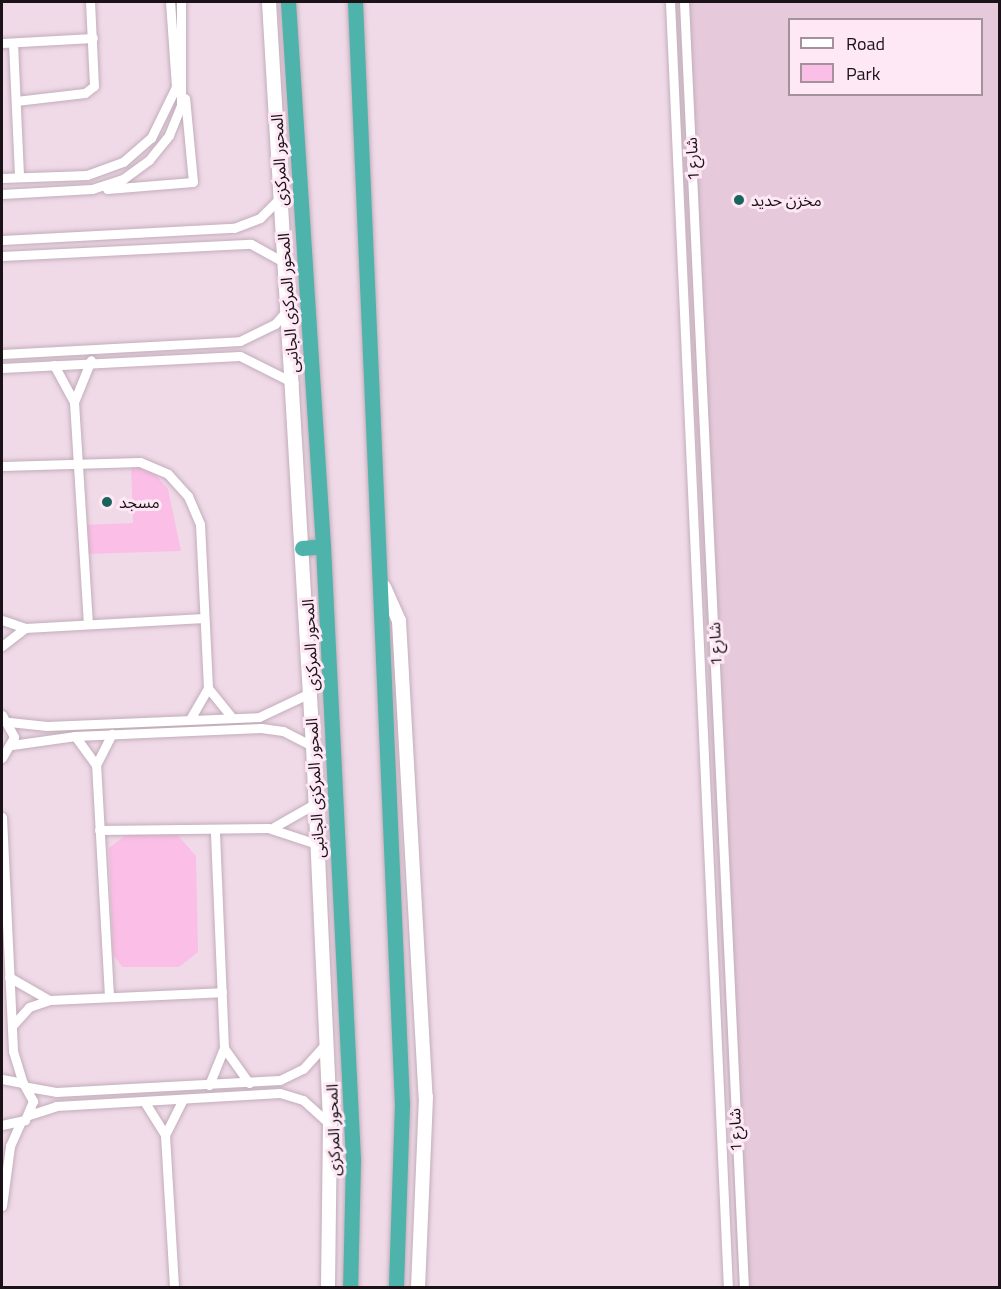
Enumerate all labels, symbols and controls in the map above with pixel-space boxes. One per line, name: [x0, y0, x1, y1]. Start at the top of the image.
legend: [788, 18, 983, 96]
text: Road: [846, 30, 885, 57]
text: Park: [846, 60, 880, 87]
street label: المحور المركزى: [267, 113, 291, 207]
street label: شارع 1: [681, 137, 703, 181]
place label: مخزن حديد: [751, 190, 822, 210]
marker: مخزن حديد: [732, 193, 746, 207]
street label: المحور المركزى الجانبى: [274, 232, 302, 374]
place label: مسجد: [119, 492, 160, 512]
marker: مسجد: [100, 495, 114, 509]
street label: المحور المركزى: [298, 598, 322, 692]
street label: شارع 1: [705, 622, 725, 666]
street label: المحور المركزى الجانبى: [302, 717, 328, 859]
street label: المحور المركزى: [322, 1084, 344, 1176]
street label: شارع 1: [725, 1108, 745, 1152]

